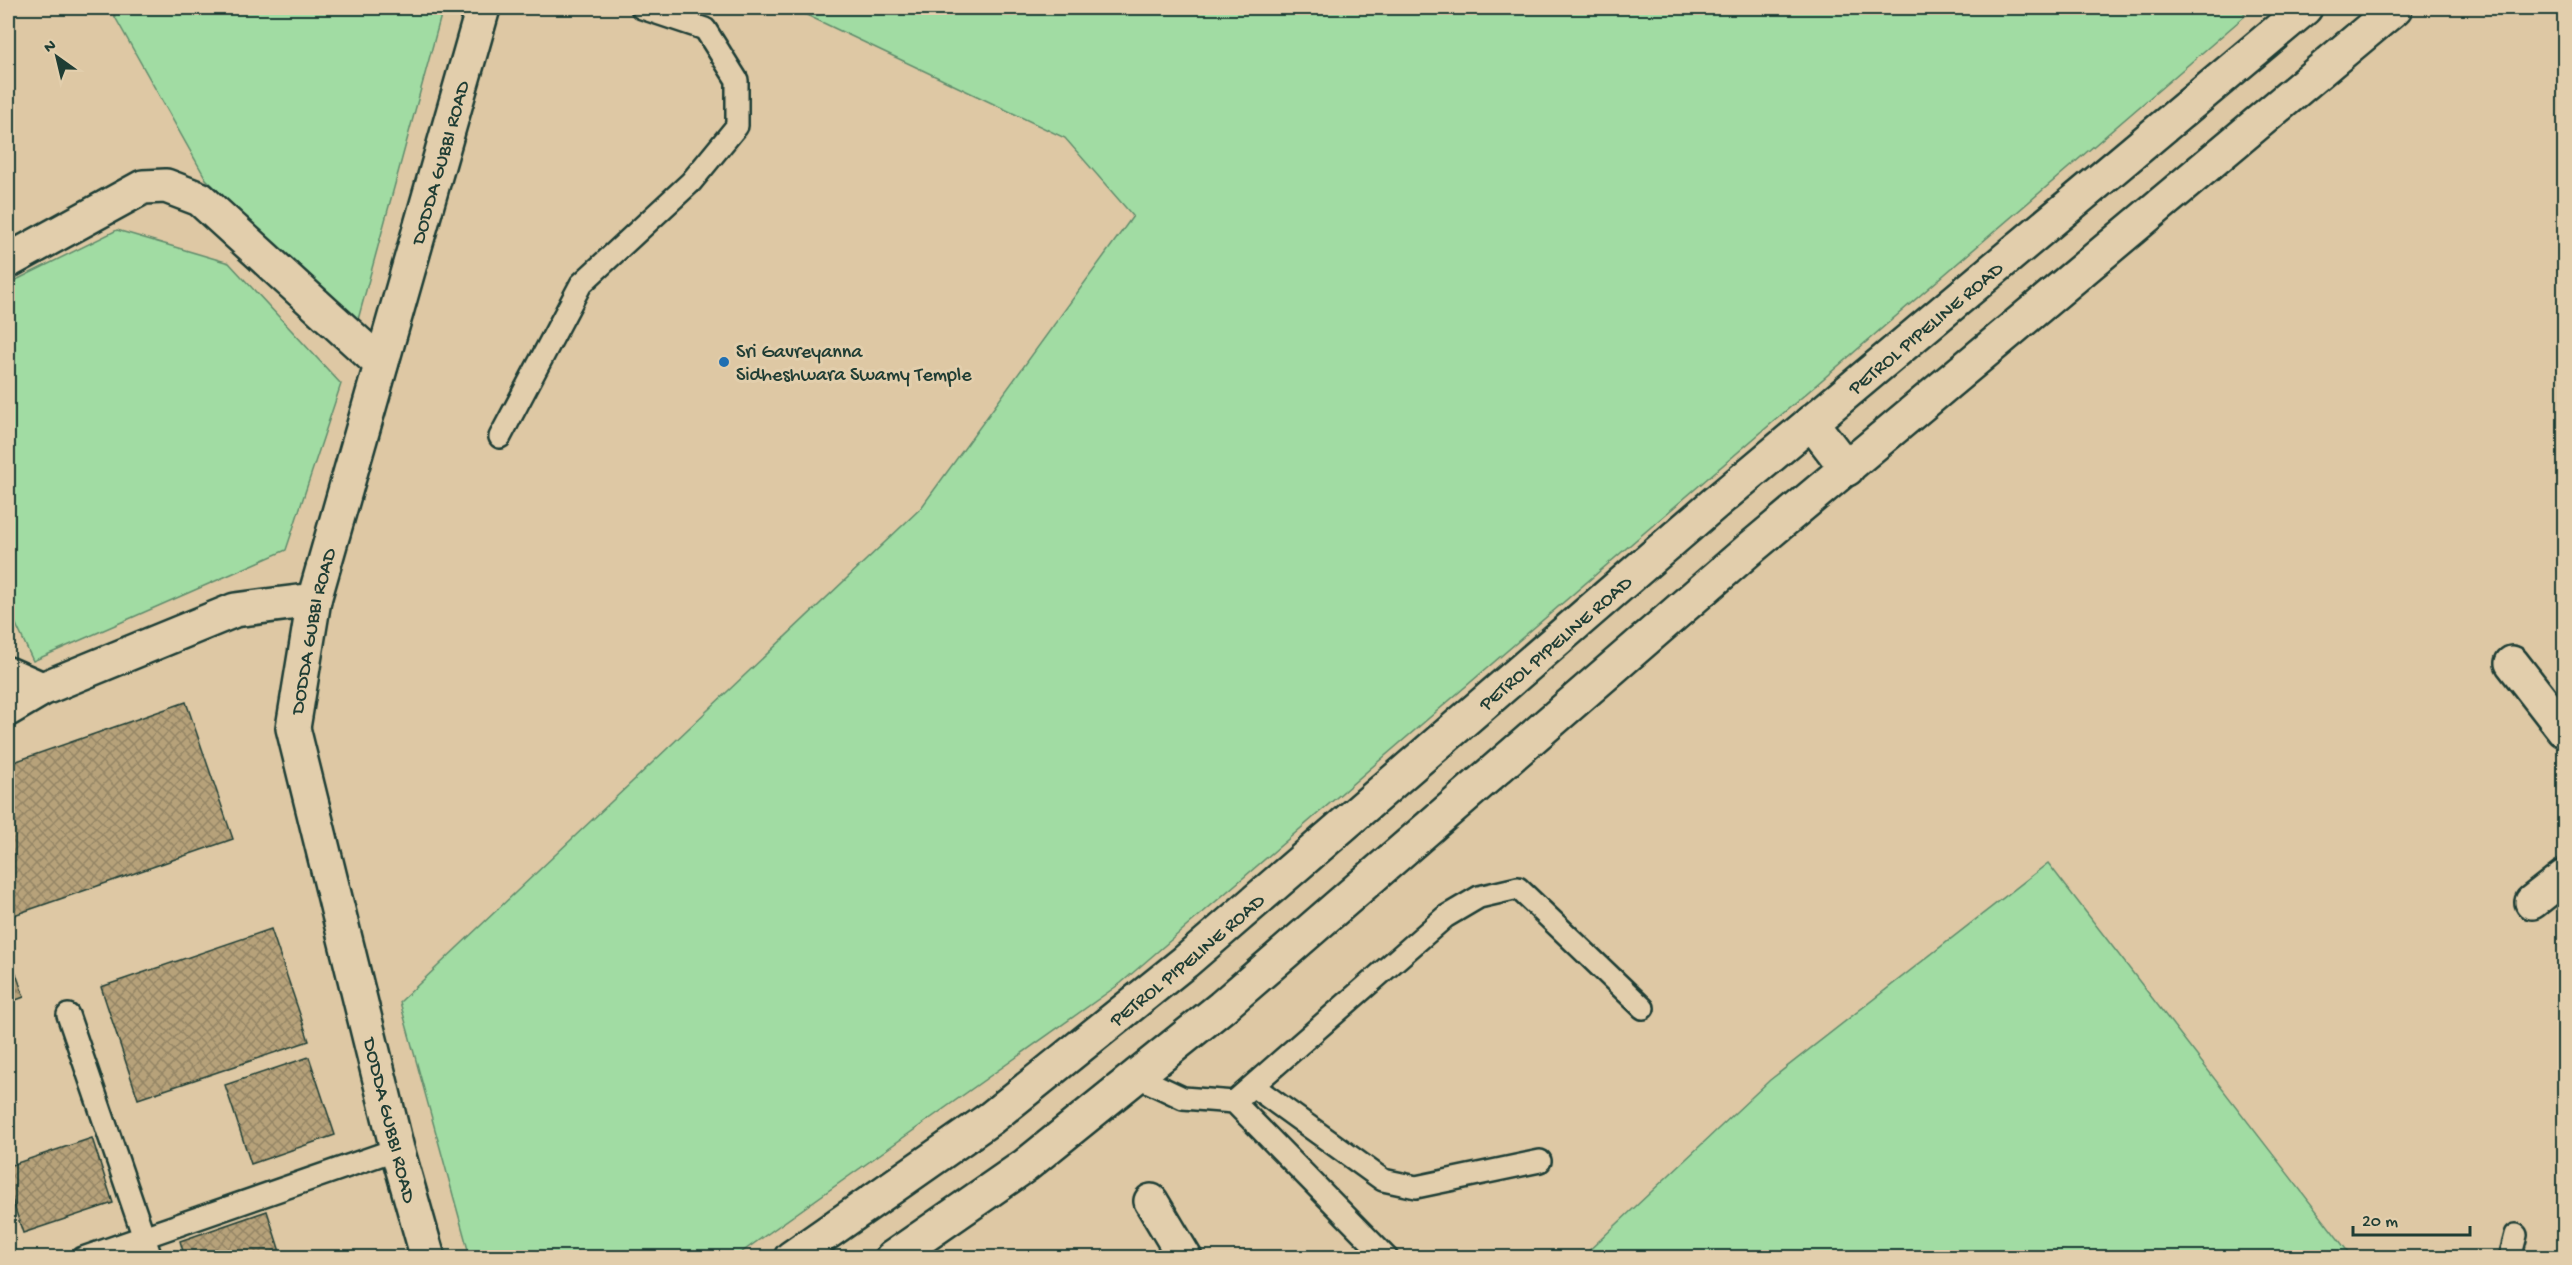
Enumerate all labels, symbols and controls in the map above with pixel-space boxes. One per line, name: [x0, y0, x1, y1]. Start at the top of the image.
north arrow: [27, 27, 87, 87]
text: N: [41, 36, 61, 58]
street label: DODDA GUBBI ROAD: [408, 78, 477, 250]
street label: PETROL PIPELINE ROAD: [1844, 258, 2010, 402]
place label: Sri Gavreyanna Sidheshwara Swamy Temple: [736, 342, 972, 388]
marker: Sri Gavreyanna Sidheshwara Swamy Temple: [717, 355, 731, 369]
street label: DODDA GUBBI ROAD: [287, 545, 343, 718]
street label: PETROL PIPELINE ROAD: [1475, 571, 1639, 718]
street label: PETROL PIPELINE ROAD: [1106, 890, 1271, 1034]
street label: DODDA GUBBI ROAD: [355, 1034, 419, 1207]
scale bar: [2353, 1199, 2470, 1237]
text: 20 m: [2362, 1212, 2398, 1233]

